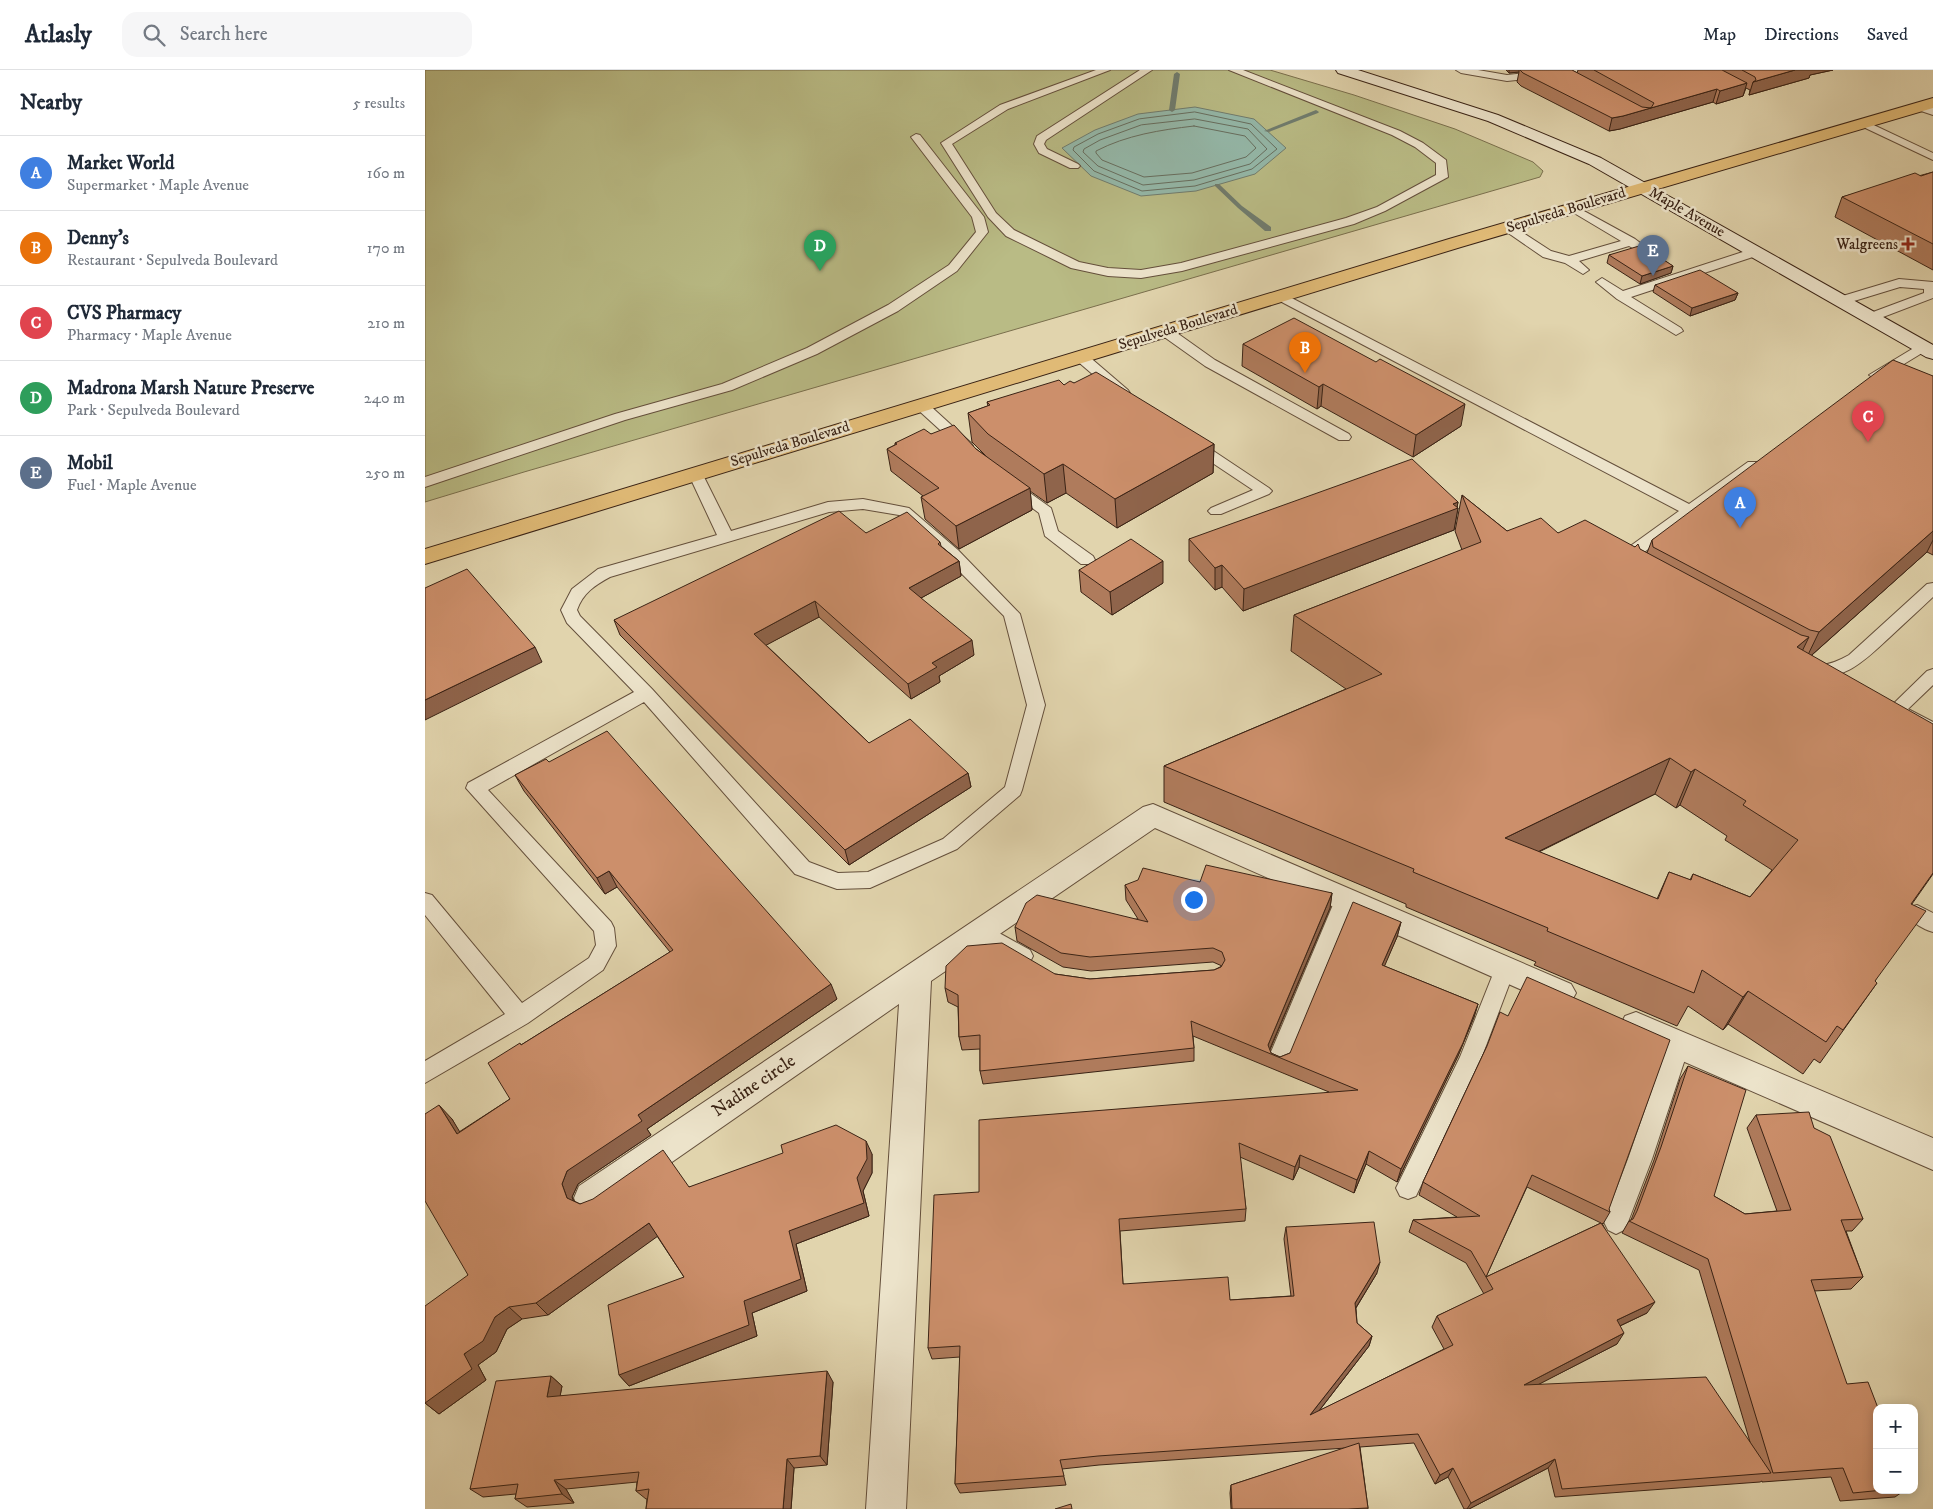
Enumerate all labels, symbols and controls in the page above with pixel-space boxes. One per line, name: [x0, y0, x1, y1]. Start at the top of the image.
search box: [122, 12, 472, 57]
text: Atlasly: [25, 20, 92, 50]
icon: search: [140, 21, 168, 49]
text: Search here: [180, 23, 268, 46]
text: Map: [1703, 24, 1736, 46]
text: Directions: [1764, 24, 1839, 46]
text: Saved: [1867, 24, 1908, 46]
text: Nearby: [20, 90, 82, 116]
text: 5 results: [353, 93, 405, 113]
text: Market World: [67, 152, 175, 175]
text: A: [31, 163, 41, 183]
text: 160 m: [367, 163, 405, 183]
text: Supermarket · Maple Avenue: [67, 175, 249, 195]
street label: Sepulveda Boulevard: [1504, 183, 1628, 237]
street label: Maple Avenue: [1646, 183, 1728, 241]
text: Denny's: [67, 227, 129, 250]
pin: D: [804, 230, 836, 271]
pin: E: [1637, 235, 1669, 276]
place label: Walgreens: [1835, 235, 1898, 254]
text: B: [31, 238, 41, 258]
text: 170 m: [367, 238, 405, 258]
marker: Walgreens: [1902, 238, 1914, 250]
text: Restaurant · Sepulveda Boulevard: [67, 250, 278, 270]
street label: Sepulveda Boulevard: [1116, 300, 1240, 354]
text: CVS Pharmacy: [67, 302, 181, 325]
text: C: [31, 313, 41, 333]
text: 210 m: [367, 313, 405, 333]
text: Pharmacy · Maple Avenue: [67, 325, 232, 345]
pin: B: [1289, 332, 1321, 373]
text: Madrona Marsh Nature Preserve: [67, 377, 314, 400]
text: D: [30, 388, 42, 408]
text: 240 m: [364, 388, 405, 408]
text: Park · Sepulveda Boulevard: [67, 400, 240, 420]
pin: C: [1852, 401, 1884, 442]
street label: Sepulveda Boulevard: [728, 417, 852, 471]
text: Mobil: [67, 452, 113, 475]
text: E: [30, 463, 42, 483]
text: 250 m: [365, 463, 405, 483]
text: Fuel · Maple Avenue: [67, 475, 197, 495]
pin: A: [1724, 487, 1756, 528]
your location: [1181, 887, 1207, 913]
street label: Nadine circle: [708, 1050, 800, 1122]
map controls: [1873, 1404, 1918, 1494]
button: +: [1873, 1404, 1918, 1449]
button: −: [1873, 1449, 1918, 1494]

